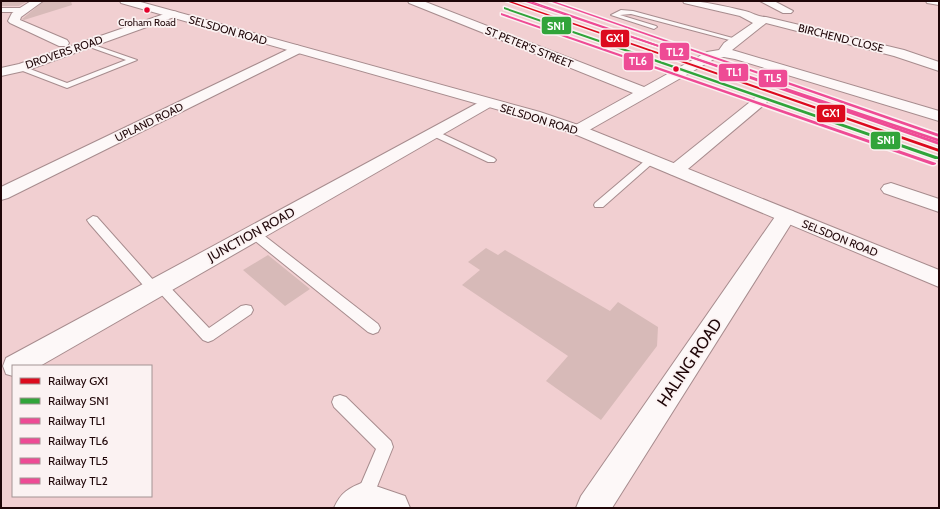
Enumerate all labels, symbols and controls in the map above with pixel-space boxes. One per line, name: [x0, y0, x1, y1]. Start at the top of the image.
marker: Croham Road: [142, 5, 152, 15]
street label: SELSDON ROAD: [187, 12, 269, 48]
place label: Croham Road: [118, 16, 176, 29]
line badge: SN1: [541, 16, 572, 35]
text: SN1: [547, 19, 565, 33]
street label: BIRCHEND CLOSE: [797, 21, 885, 55]
street label: ST PETER'S STREET: [483, 23, 575, 71]
line badge: GX1: [600, 29, 630, 48]
text: GX1: [606, 31, 624, 45]
street label: DROVERS ROAD: [23, 32, 105, 72]
line badge: TL2: [659, 42, 690, 61]
text: TL2: [666, 45, 684, 59]
line badge: TL6: [623, 52, 654, 71]
text: TL6: [629, 54, 647, 68]
line badge: TL1: [718, 63, 749, 82]
unlabelled marker: [671, 64, 681, 74]
text: TL1: [726, 65, 742, 79]
line badge: TL5: [758, 69, 788, 88]
text: TL5: [764, 71, 782, 85]
street label: UPLAND ROAD: [112, 99, 186, 145]
street label: SELSDON ROAD: [498, 100, 580, 138]
line badge: GX1: [816, 104, 846, 123]
text: GX1: [822, 106, 840, 120]
line badge: SN1: [870, 131, 901, 150]
text: SN1: [877, 133, 895, 147]
street label: JUNCTION ROAD: [204, 203, 297, 265]
street label: SELSDON ROAD: [800, 216, 880, 260]
street label: HALING ROAD: [653, 315, 726, 410]
legend: [12, 365, 152, 497]
text: Railway GX1: [48, 373, 108, 388]
text: Railway SN1: [48, 393, 109, 408]
text: Railway TL1: [48, 413, 105, 428]
text: Railway TL6: [48, 433, 109, 448]
text: Railway TL5: [48, 453, 108, 468]
text: Railway TL2: [48, 473, 108, 488]

